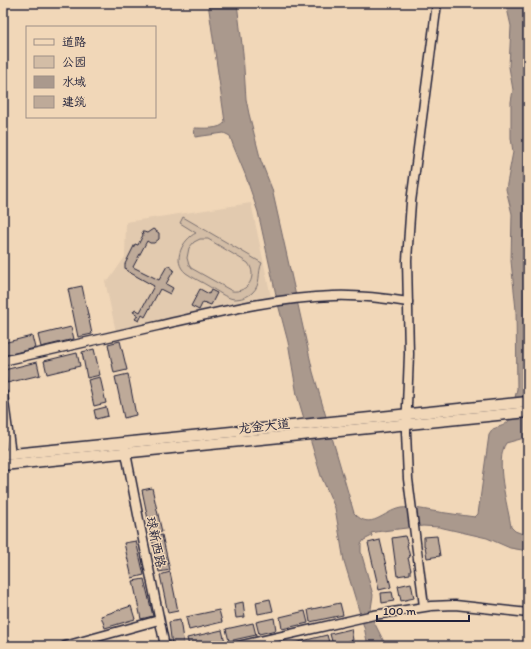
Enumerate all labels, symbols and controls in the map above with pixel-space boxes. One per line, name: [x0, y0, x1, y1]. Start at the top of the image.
legend: [26, 26, 156, 118]
text: 道路: [62, 35, 86, 49]
text: 公园: [62, 55, 86, 69]
text: 水域: [62, 75, 86, 89]
text: 建筑: [62, 95, 86, 109]
street label: 龙金大道: [237, 416, 291, 436]
street label: 球新西路: [143, 515, 169, 569]
scale bar: [377, 597, 469, 623]
text: 100 m: [383, 604, 416, 618]

